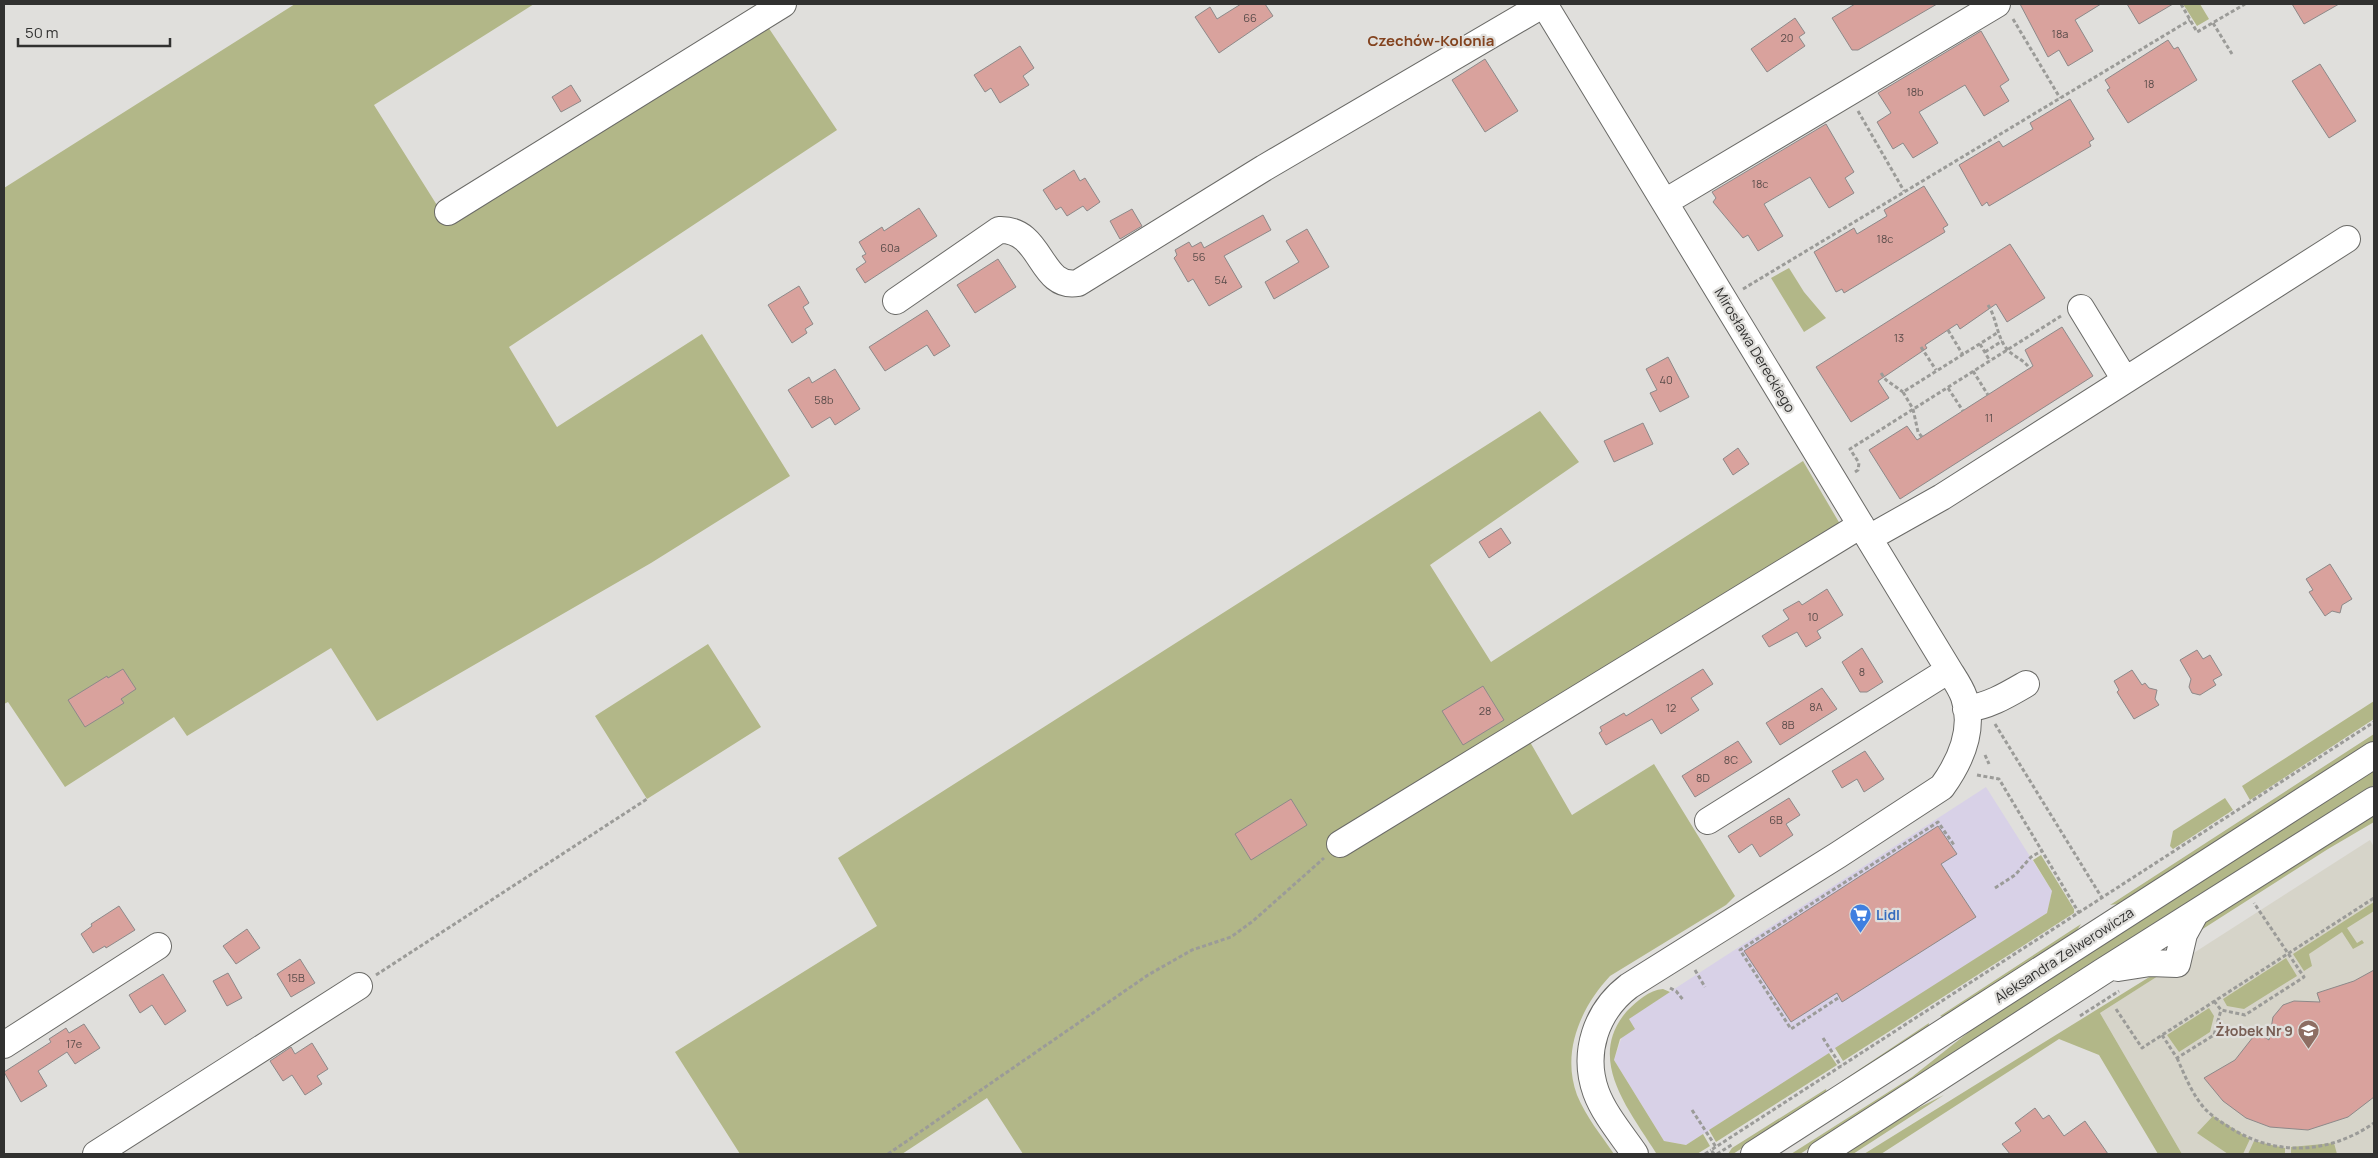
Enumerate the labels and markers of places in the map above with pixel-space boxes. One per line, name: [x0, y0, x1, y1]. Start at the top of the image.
supermarket icon: Lidl: [1848, 903, 1872, 934]
place label: Lidl: [1876, 905, 1900, 924]
school or university icon: Żłobek Nr 9: [2297, 1019, 2321, 1050]
place label: Żłobek Nr 9: [2215, 1021, 2293, 1040]

